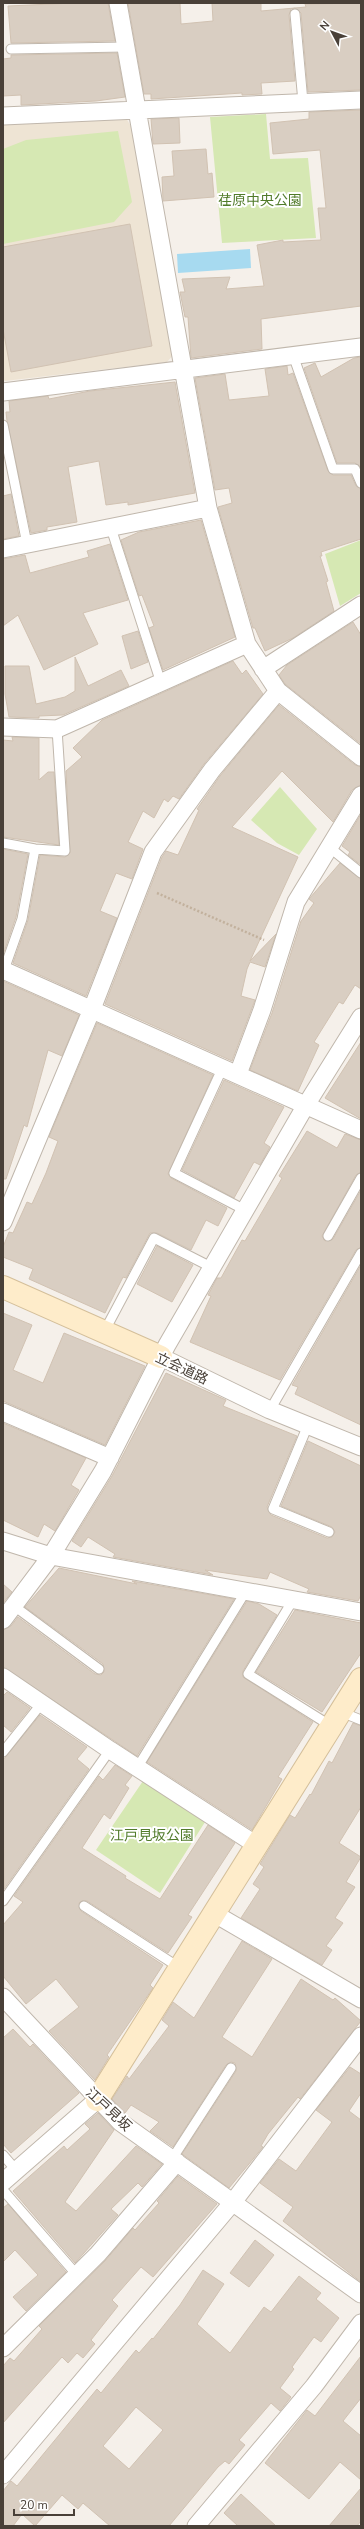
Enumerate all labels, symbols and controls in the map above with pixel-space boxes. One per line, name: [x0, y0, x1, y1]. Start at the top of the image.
north arrow: [312, 12, 352, 52]
text: N: [316, 18, 333, 34]
park label: 荏原中央公園: [218, 191, 302, 210]
street label: 立会道路: [152, 1348, 211, 1389]
park label: 江戸見坂公園: [110, 1826, 194, 1845]
street label: 江戸見坂: [82, 2083, 136, 2135]
scale bar: [14, 2491, 74, 2517]
text: 20 m: [20, 2497, 48, 2513]

